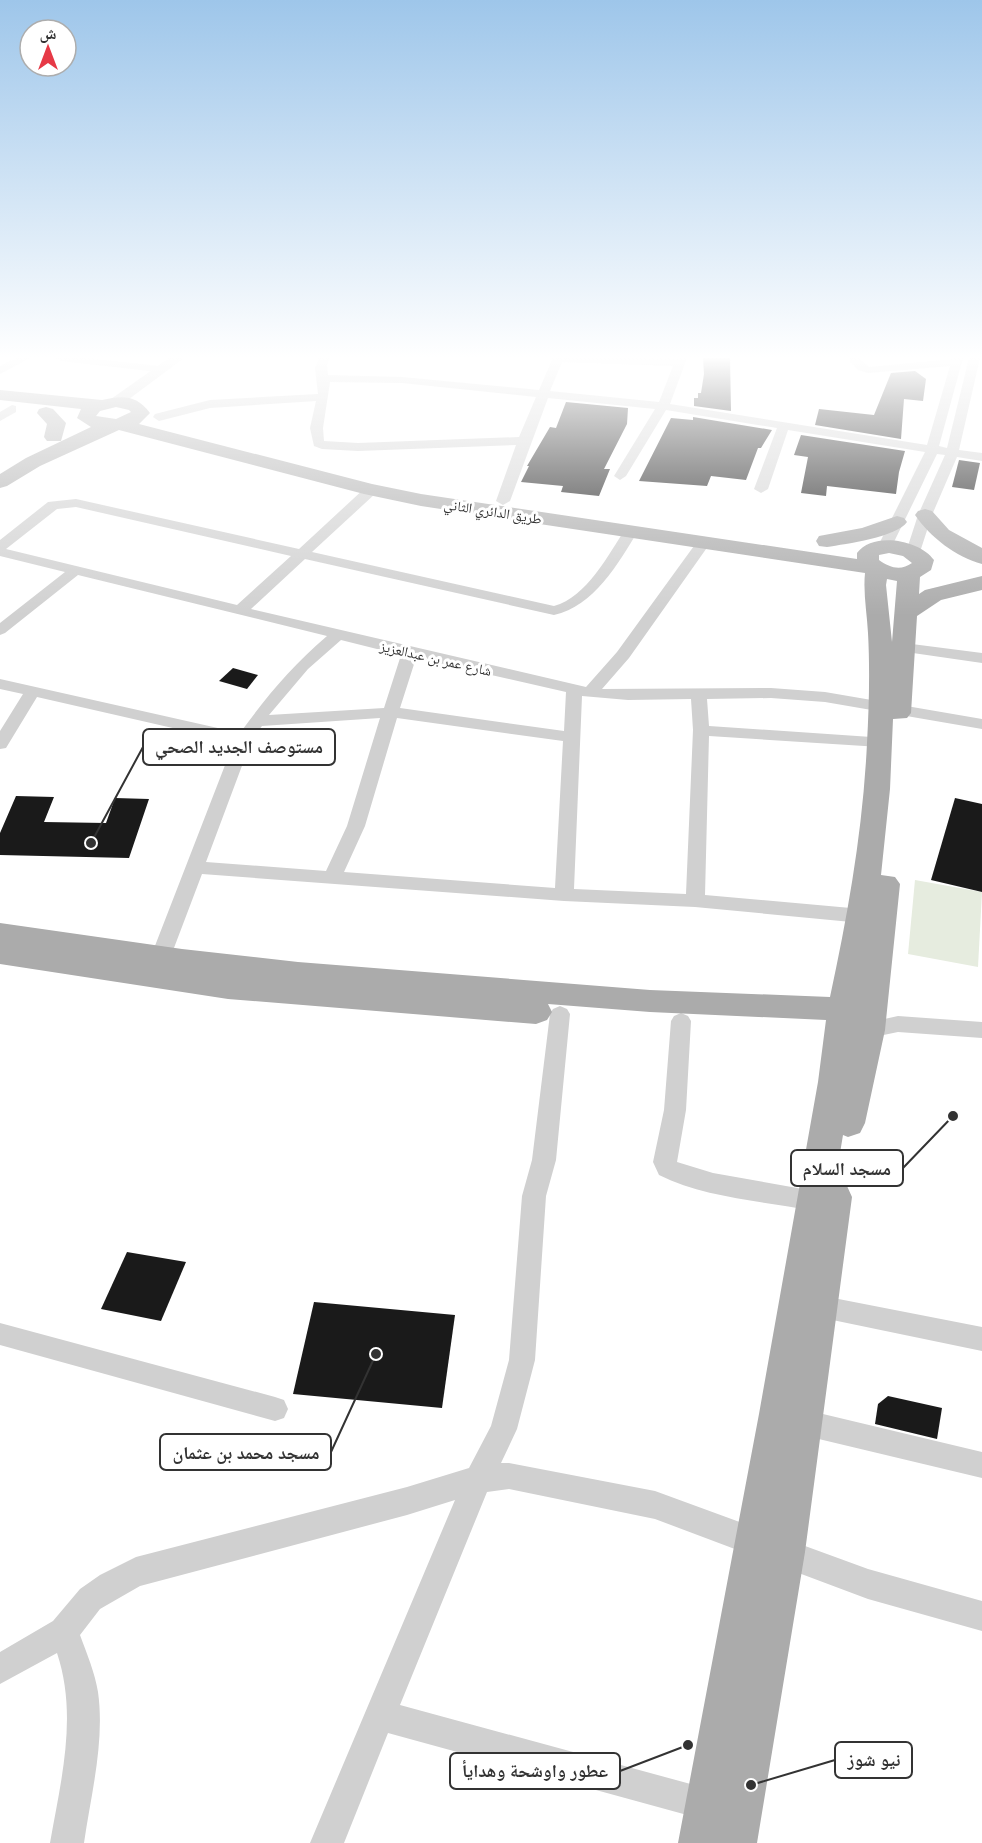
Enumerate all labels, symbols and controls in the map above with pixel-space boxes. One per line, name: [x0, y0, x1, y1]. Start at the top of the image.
north arrow: [18, 18, 78, 78]
text: ش: [40, 22, 57, 44]
street label: طريق الدائري الثاني: [442, 494, 543, 531]
street label: شارع عمر بن عبدالعزيز: [377, 636, 494, 681]
callout: مستوصف الجديد الصحي: [143, 729, 335, 765]
text: مستوصف الجديد الصحي: [155, 734, 323, 761]
callout: مسجد السلام: [791, 1150, 903, 1186]
text: مسجد السلام: [803, 1156, 891, 1181]
callout: مسجد محمد بن عثمان: [160, 1434, 331, 1470]
text: مسجد محمد بن عثمان: [172, 1440, 320, 1464]
callout: نيو شوز: [835, 1742, 912, 1778]
text: نيو شوز: [846, 1747, 901, 1771]
callout: عطور واوشحة وهدايأ: [450, 1753, 620, 1789]
text: عطور واوشحة وهدايأ: [462, 1758, 608, 1782]

